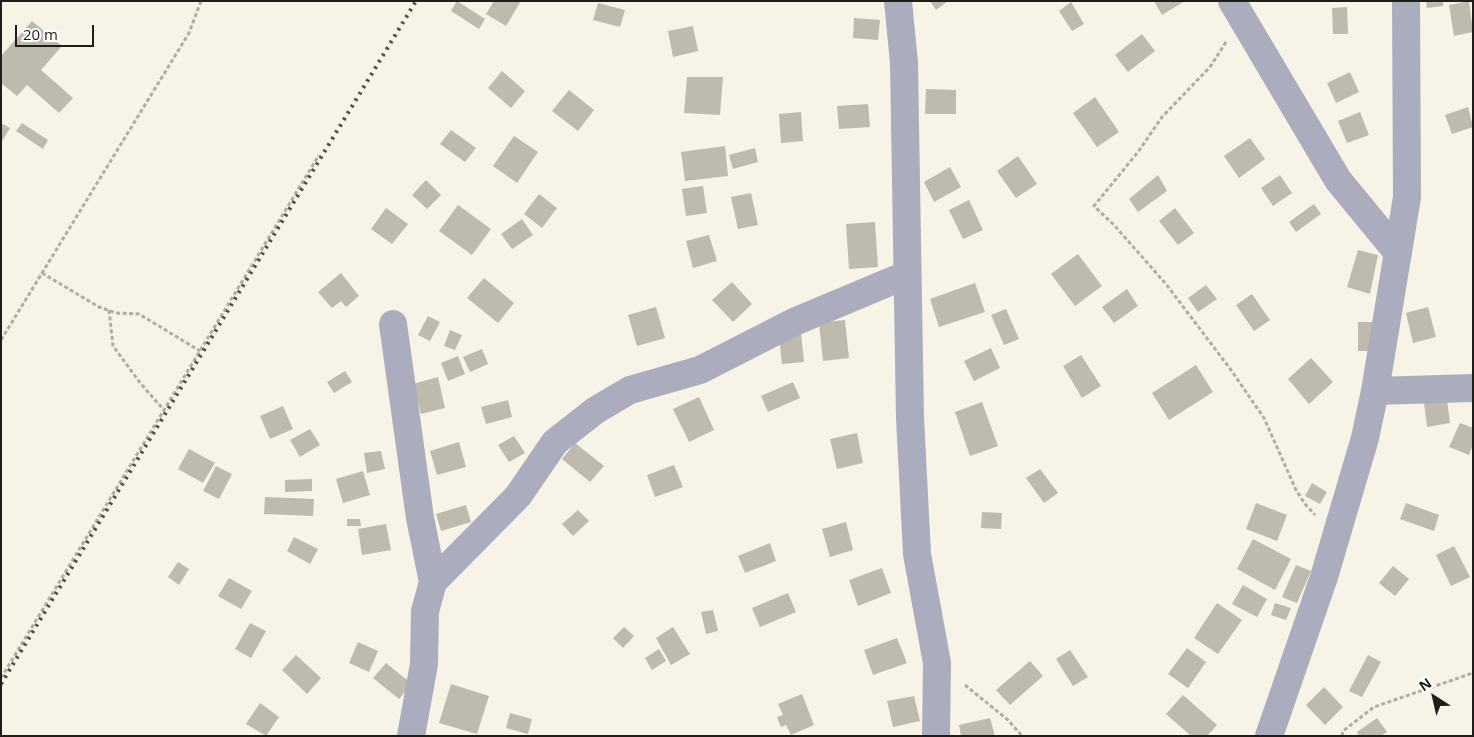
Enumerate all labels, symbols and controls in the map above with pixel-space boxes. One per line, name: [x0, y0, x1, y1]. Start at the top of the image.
scale bar: [18, 15, 96, 47]
text: 20 m: [23, 24, 58, 44]
north arrow: [1409, 672, 1459, 722]
text: N: [1415, 673, 1435, 695]

